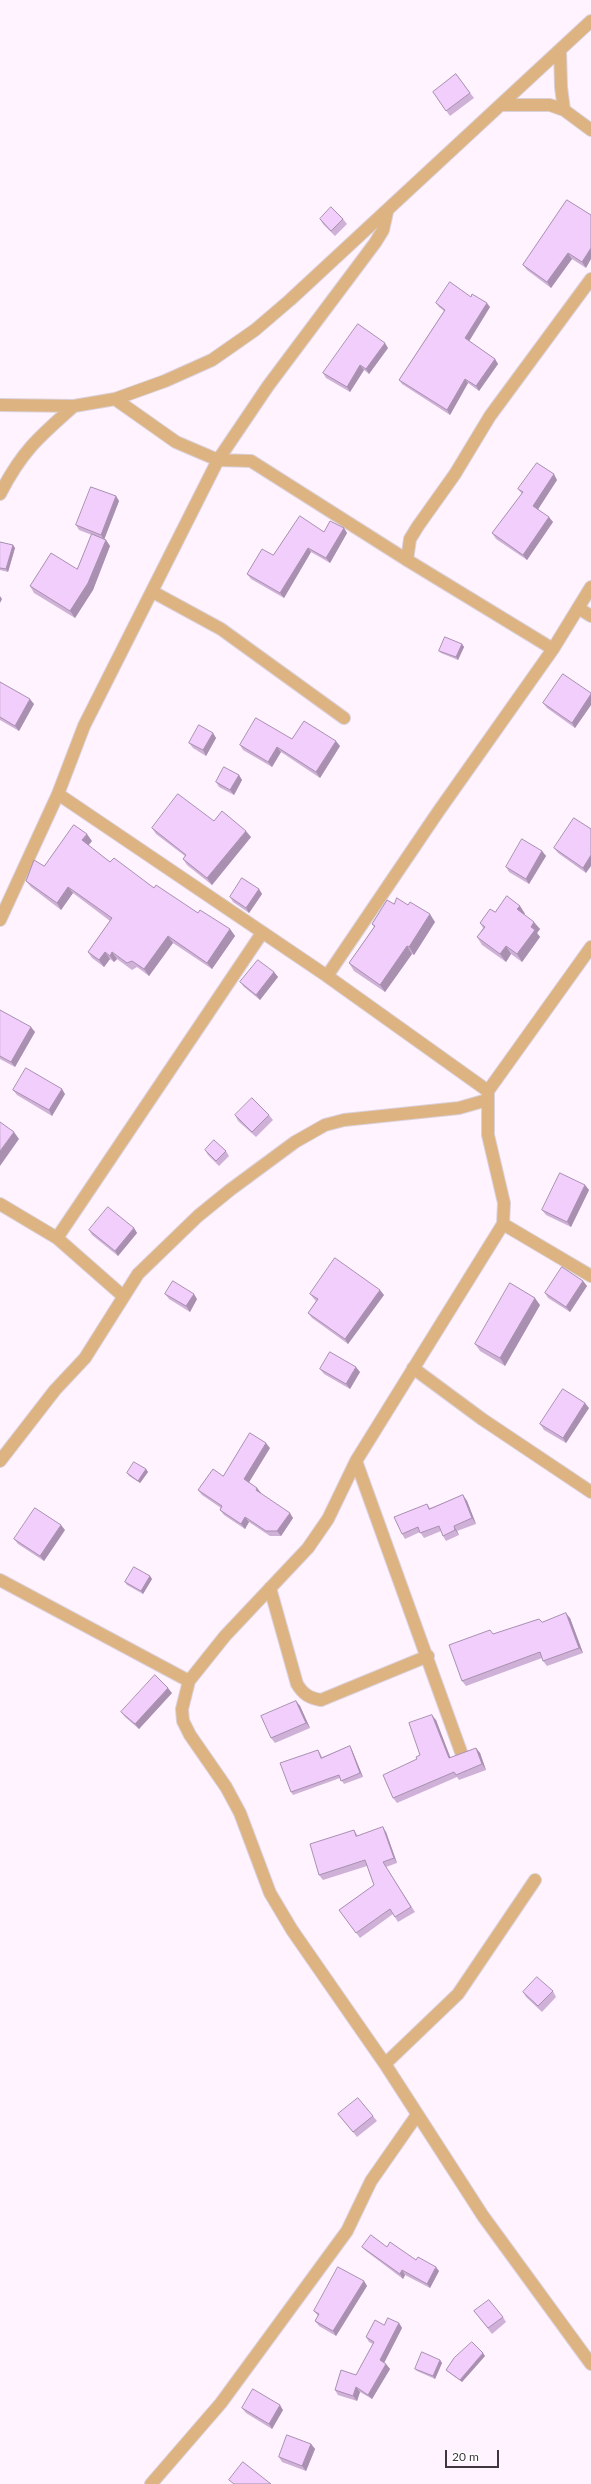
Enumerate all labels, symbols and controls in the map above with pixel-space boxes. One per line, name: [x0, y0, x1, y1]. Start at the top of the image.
scale bar: [447, 2442, 501, 2468]
text: 20 m: [452, 2449, 479, 2464]

